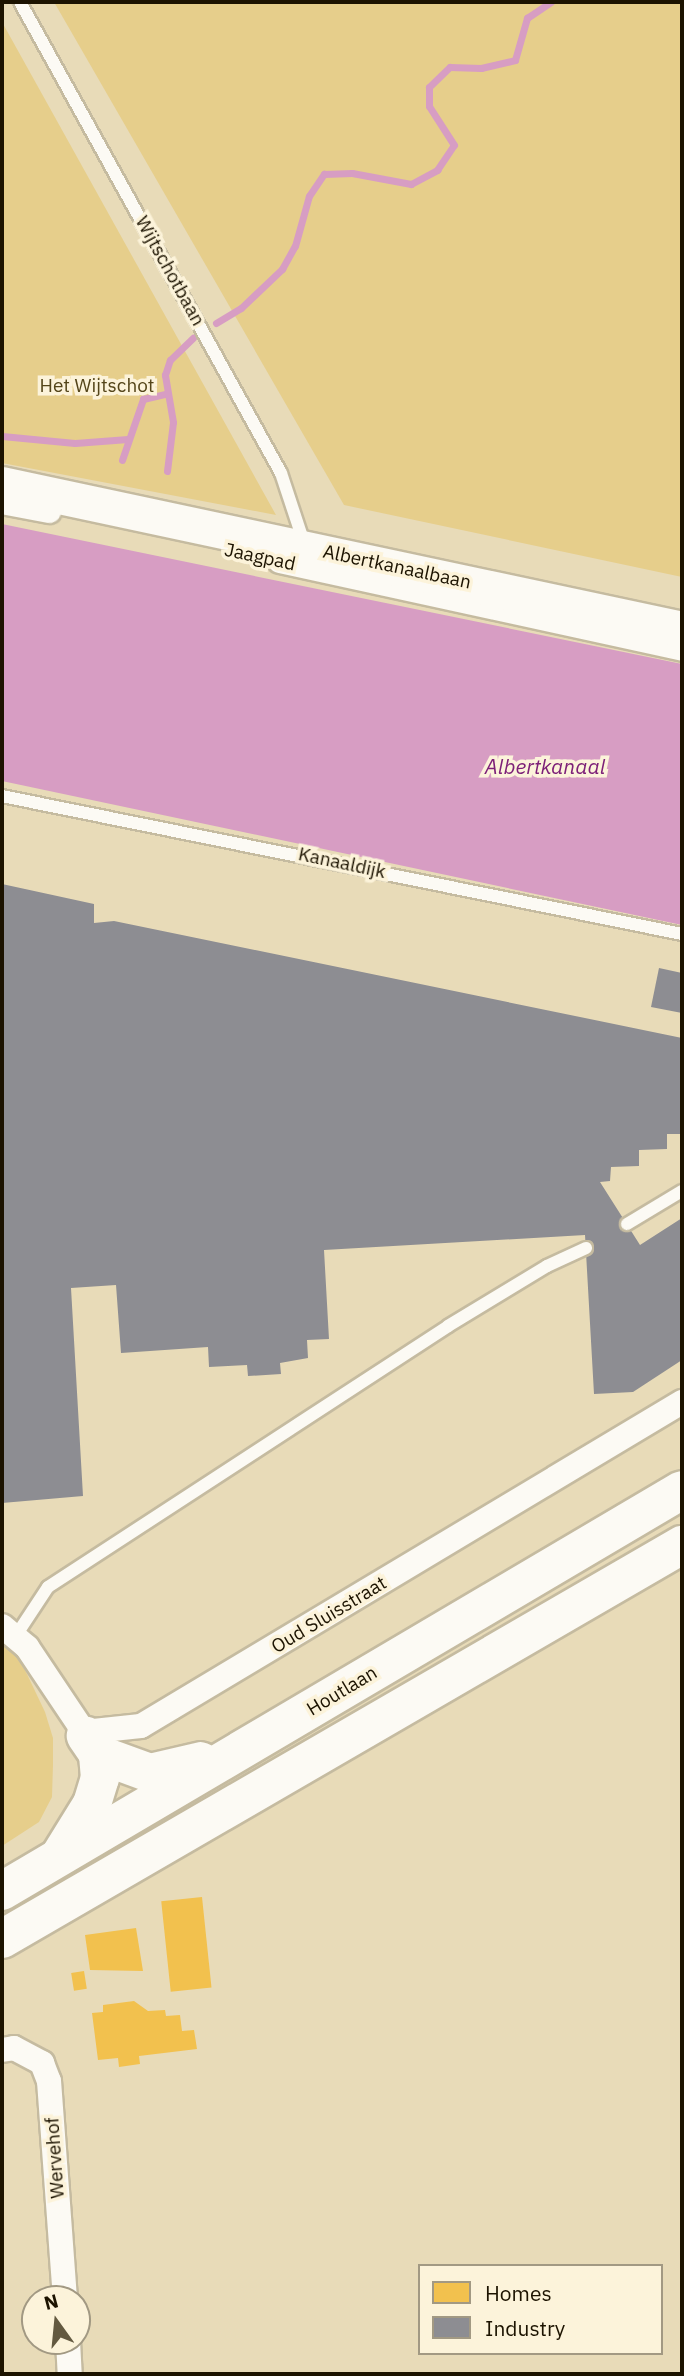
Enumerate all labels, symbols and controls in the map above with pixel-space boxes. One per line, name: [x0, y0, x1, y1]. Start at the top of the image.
street label: Wijtschotbaan: [130, 212, 210, 330]
park label: Het Wijtschot: [39, 375, 155, 397]
street label: Jaagpad: [222, 538, 298, 576]
street label: Albertkanaalbaan: [321, 540, 473, 594]
water label: Albertkanaal: [485, 753, 605, 779]
street label: Kanaaldijk: [296, 843, 388, 883]
street label: Oud Sluisstraat: [267, 1572, 391, 1658]
street label: Houtlaan: [303, 1661, 381, 1721]
street label: Wervehof: [41, 2117, 69, 2199]
legend: [418, 2264, 663, 2355]
text: Homes: [485, 2279, 552, 2307]
north arrow: [21, 2285, 91, 2355]
text: N: [41, 2288, 61, 2315]
text: Industry: [485, 2314, 565, 2342]

